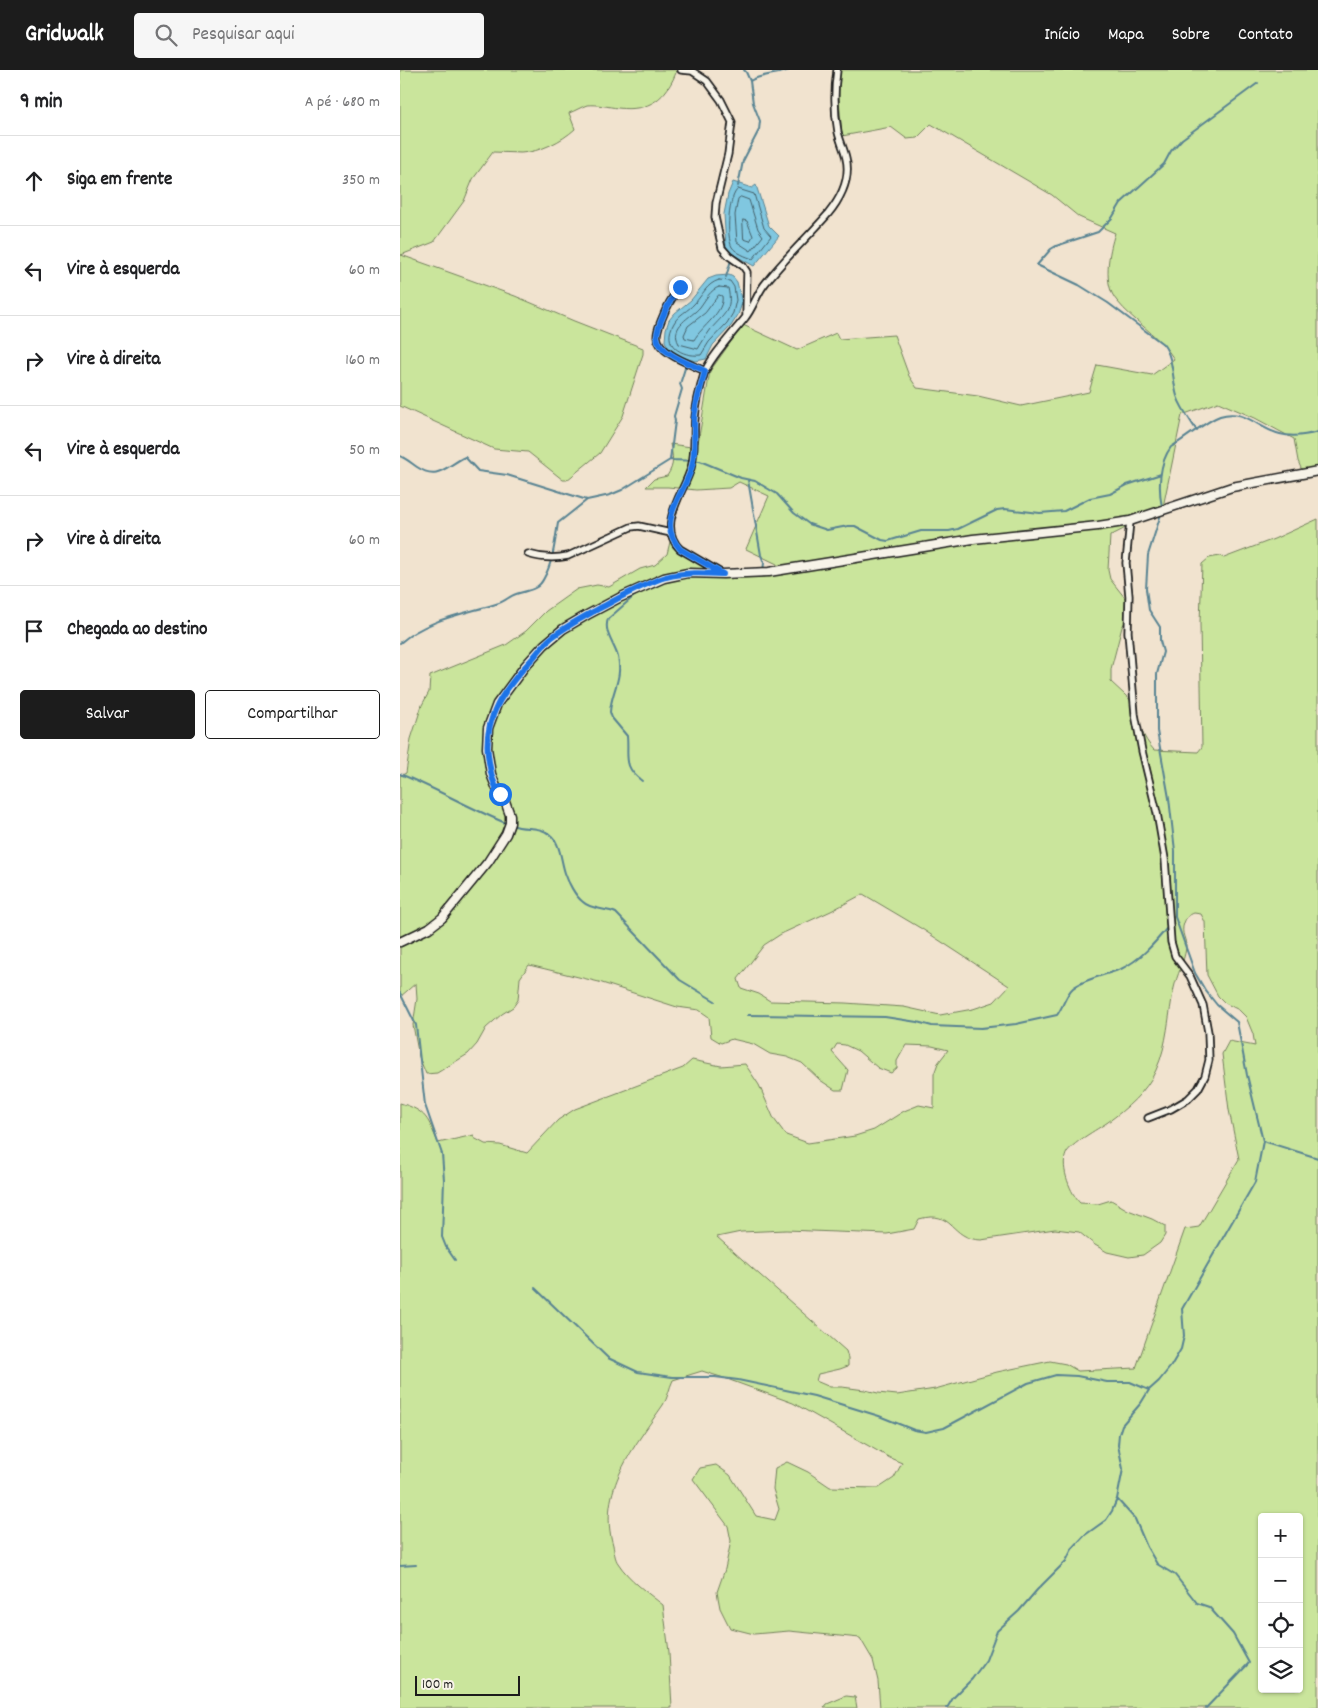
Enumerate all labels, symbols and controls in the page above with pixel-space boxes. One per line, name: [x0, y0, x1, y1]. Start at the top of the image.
search box: [134, 13, 484, 58]
text: Gridwalk: [25, 18, 104, 52]
icon: search: [152, 21, 180, 49]
text: Pesquisar aqui: [192, 22, 294, 49]
text: Início: [1044, 23, 1080, 48]
text: Mapa: [1108, 23, 1144, 48]
text: Sobre: [1172, 23, 1210, 48]
text: Contato: [1238, 23, 1293, 48]
text: 9 min: [20, 88, 62, 118]
text: A pé · 680 m: [305, 91, 380, 114]
icon: ahead: [20, 167, 48, 195]
text: Siga em frente: [67, 167, 172, 194]
text: 350 m: [342, 169, 380, 192]
icon: left: [20, 257, 48, 285]
text: Vire à esquerda: [67, 257, 179, 284]
text: 60 m: [349, 259, 380, 282]
route end: [669, 276, 692, 299]
icon: right: [20, 347, 48, 375]
text: Vire à direita: [67, 347, 160, 374]
text: 160 m: [345, 349, 380, 372]
icon: left: [20, 437, 48, 465]
text: Vire à esquerda: [67, 437, 179, 464]
text: 50 m: [349, 439, 380, 462]
icon: right: [20, 527, 48, 555]
text: Vire à direita: [67, 527, 160, 554]
text: 60 m: [349, 529, 380, 552]
icon: arrive: [20, 617, 48, 645]
text: Chegada ao destino: [67, 617, 208, 644]
button: Salvar: [20, 690, 195, 739]
button: Compartilhar: [205, 690, 380, 739]
route start: [489, 783, 512, 806]
map controls: [1258, 1513, 1303, 1693]
button: +: [1258, 1513, 1303, 1558]
button: −: [1258, 1558, 1303, 1603]
button: locate: [1258, 1603, 1303, 1648]
button: layers: [1258, 1648, 1303, 1693]
scale bar: [415, 1673, 520, 1696]
text: 100 m: [422, 1675, 453, 1695]

